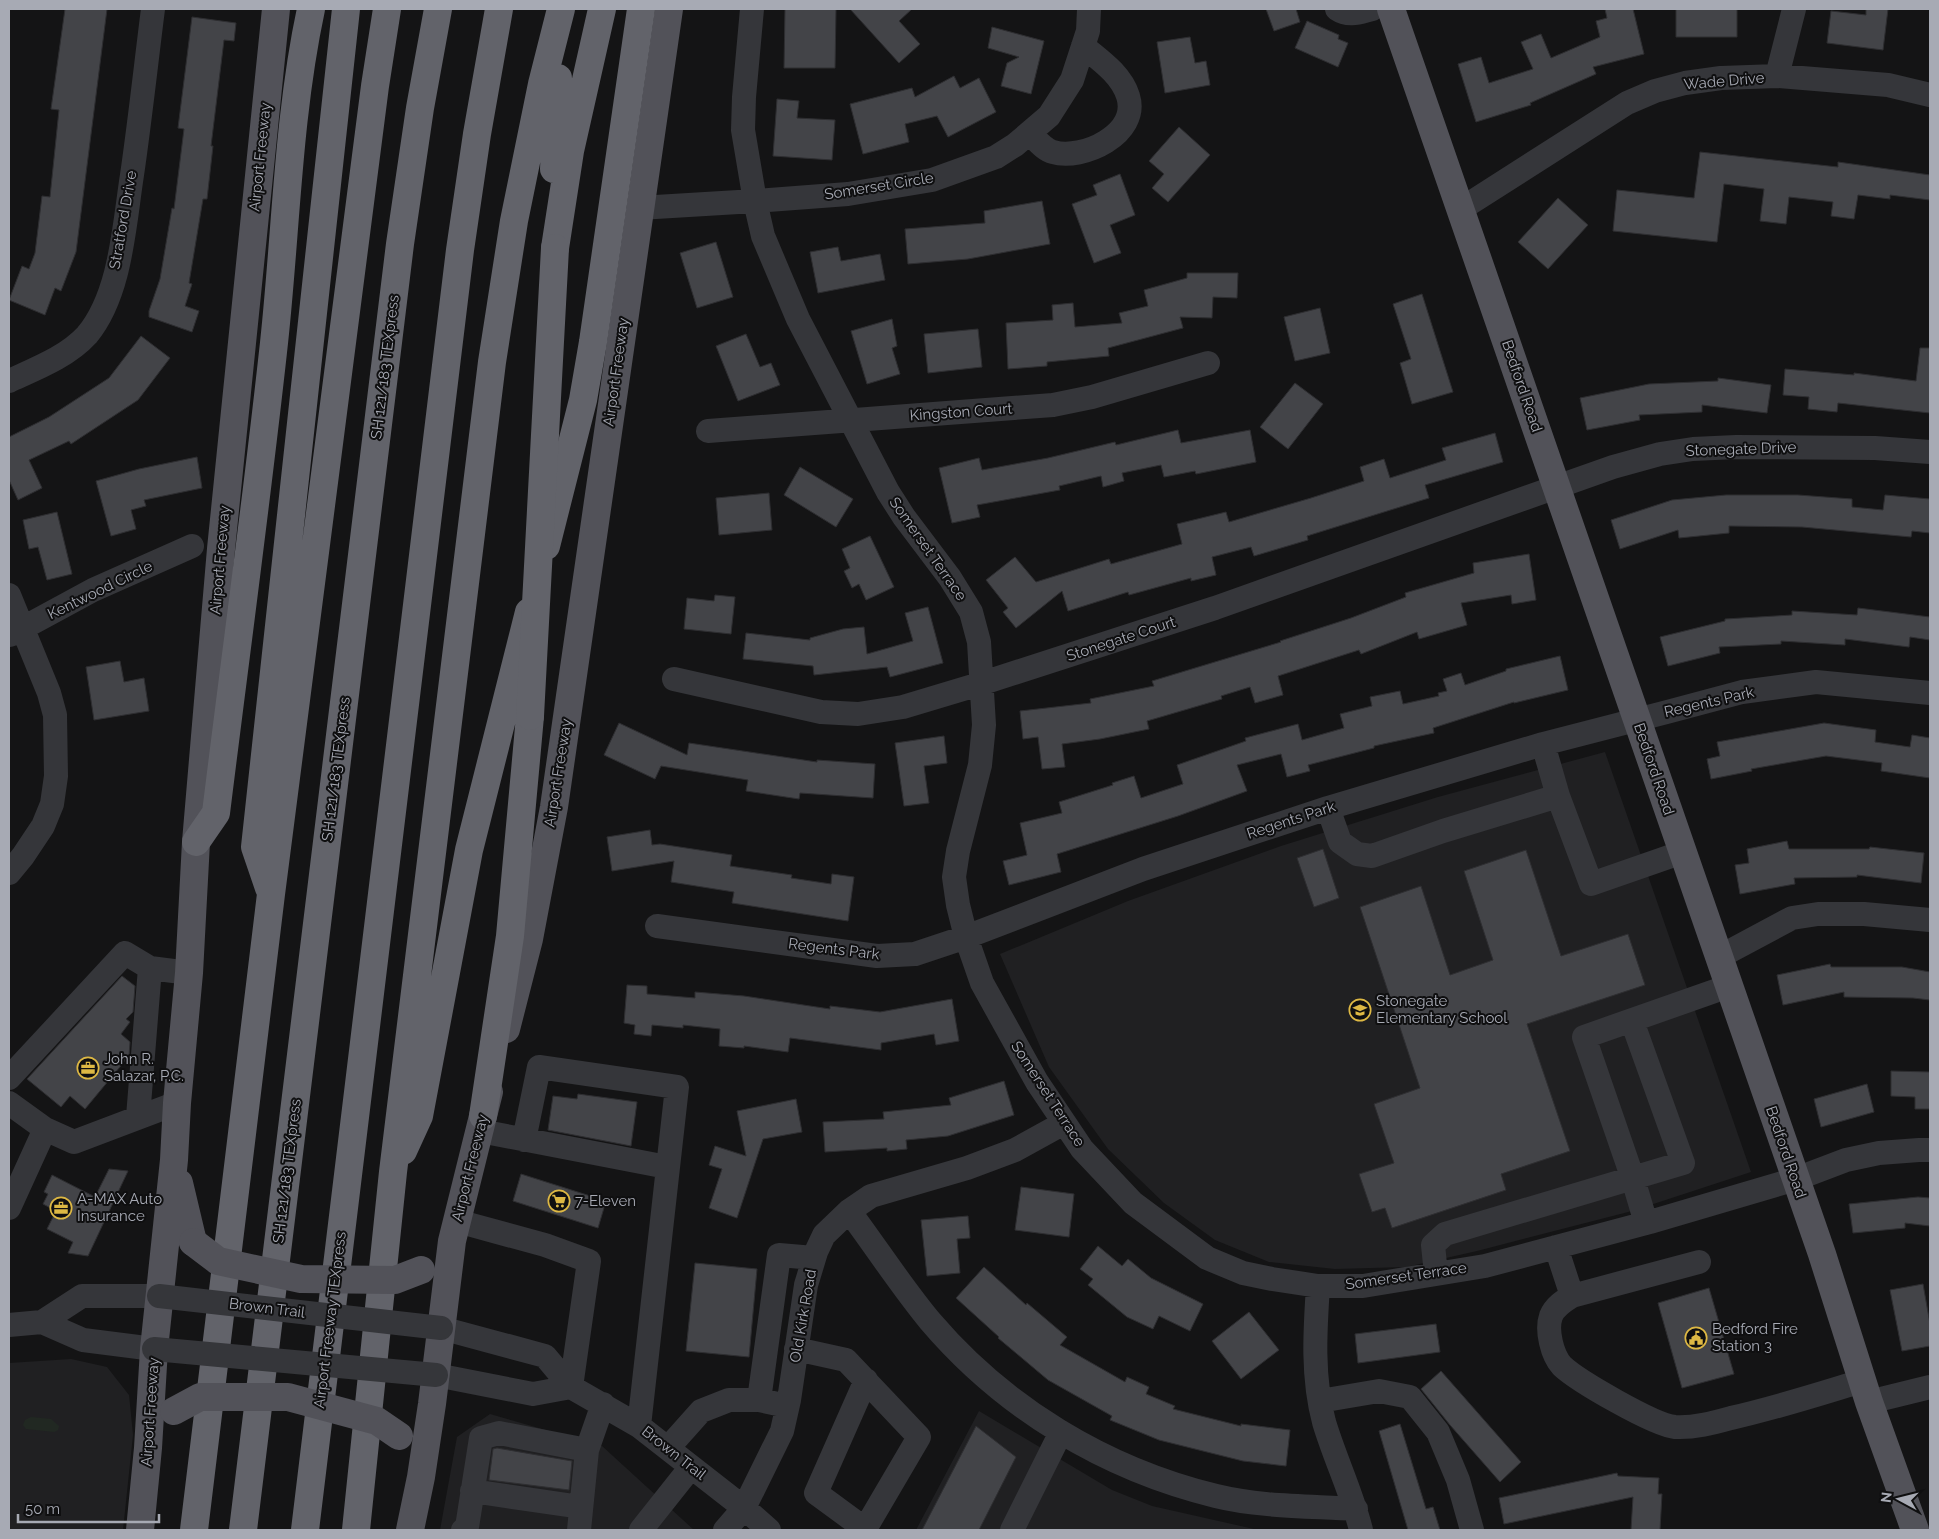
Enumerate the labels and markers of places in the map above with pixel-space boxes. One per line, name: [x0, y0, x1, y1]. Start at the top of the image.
place label: Stonegate Elementary School: [1376, 992, 1508, 1027]
school or university icon: Stonegate Elementary School: [1348, 998, 1372, 1022]
place label: John R. Salazar, P.C.: [104, 1050, 184, 1085]
office icon: John R. Salazar, P.C.: [76, 1056, 100, 1080]
supermarket icon: 7-Eleven: [547, 1189, 571, 1213]
place label: A-MAX Auto Insurance: [77, 1190, 162, 1225]
place label: 7-Eleven: [575, 1192, 636, 1210]
office icon: A-MAX Auto Insurance: [49, 1196, 73, 1220]
place label: Bedford Fire Station 3: [1712, 1320, 1798, 1355]
public building icon: Bedford Fire Station 3: [1684, 1326, 1708, 1350]

